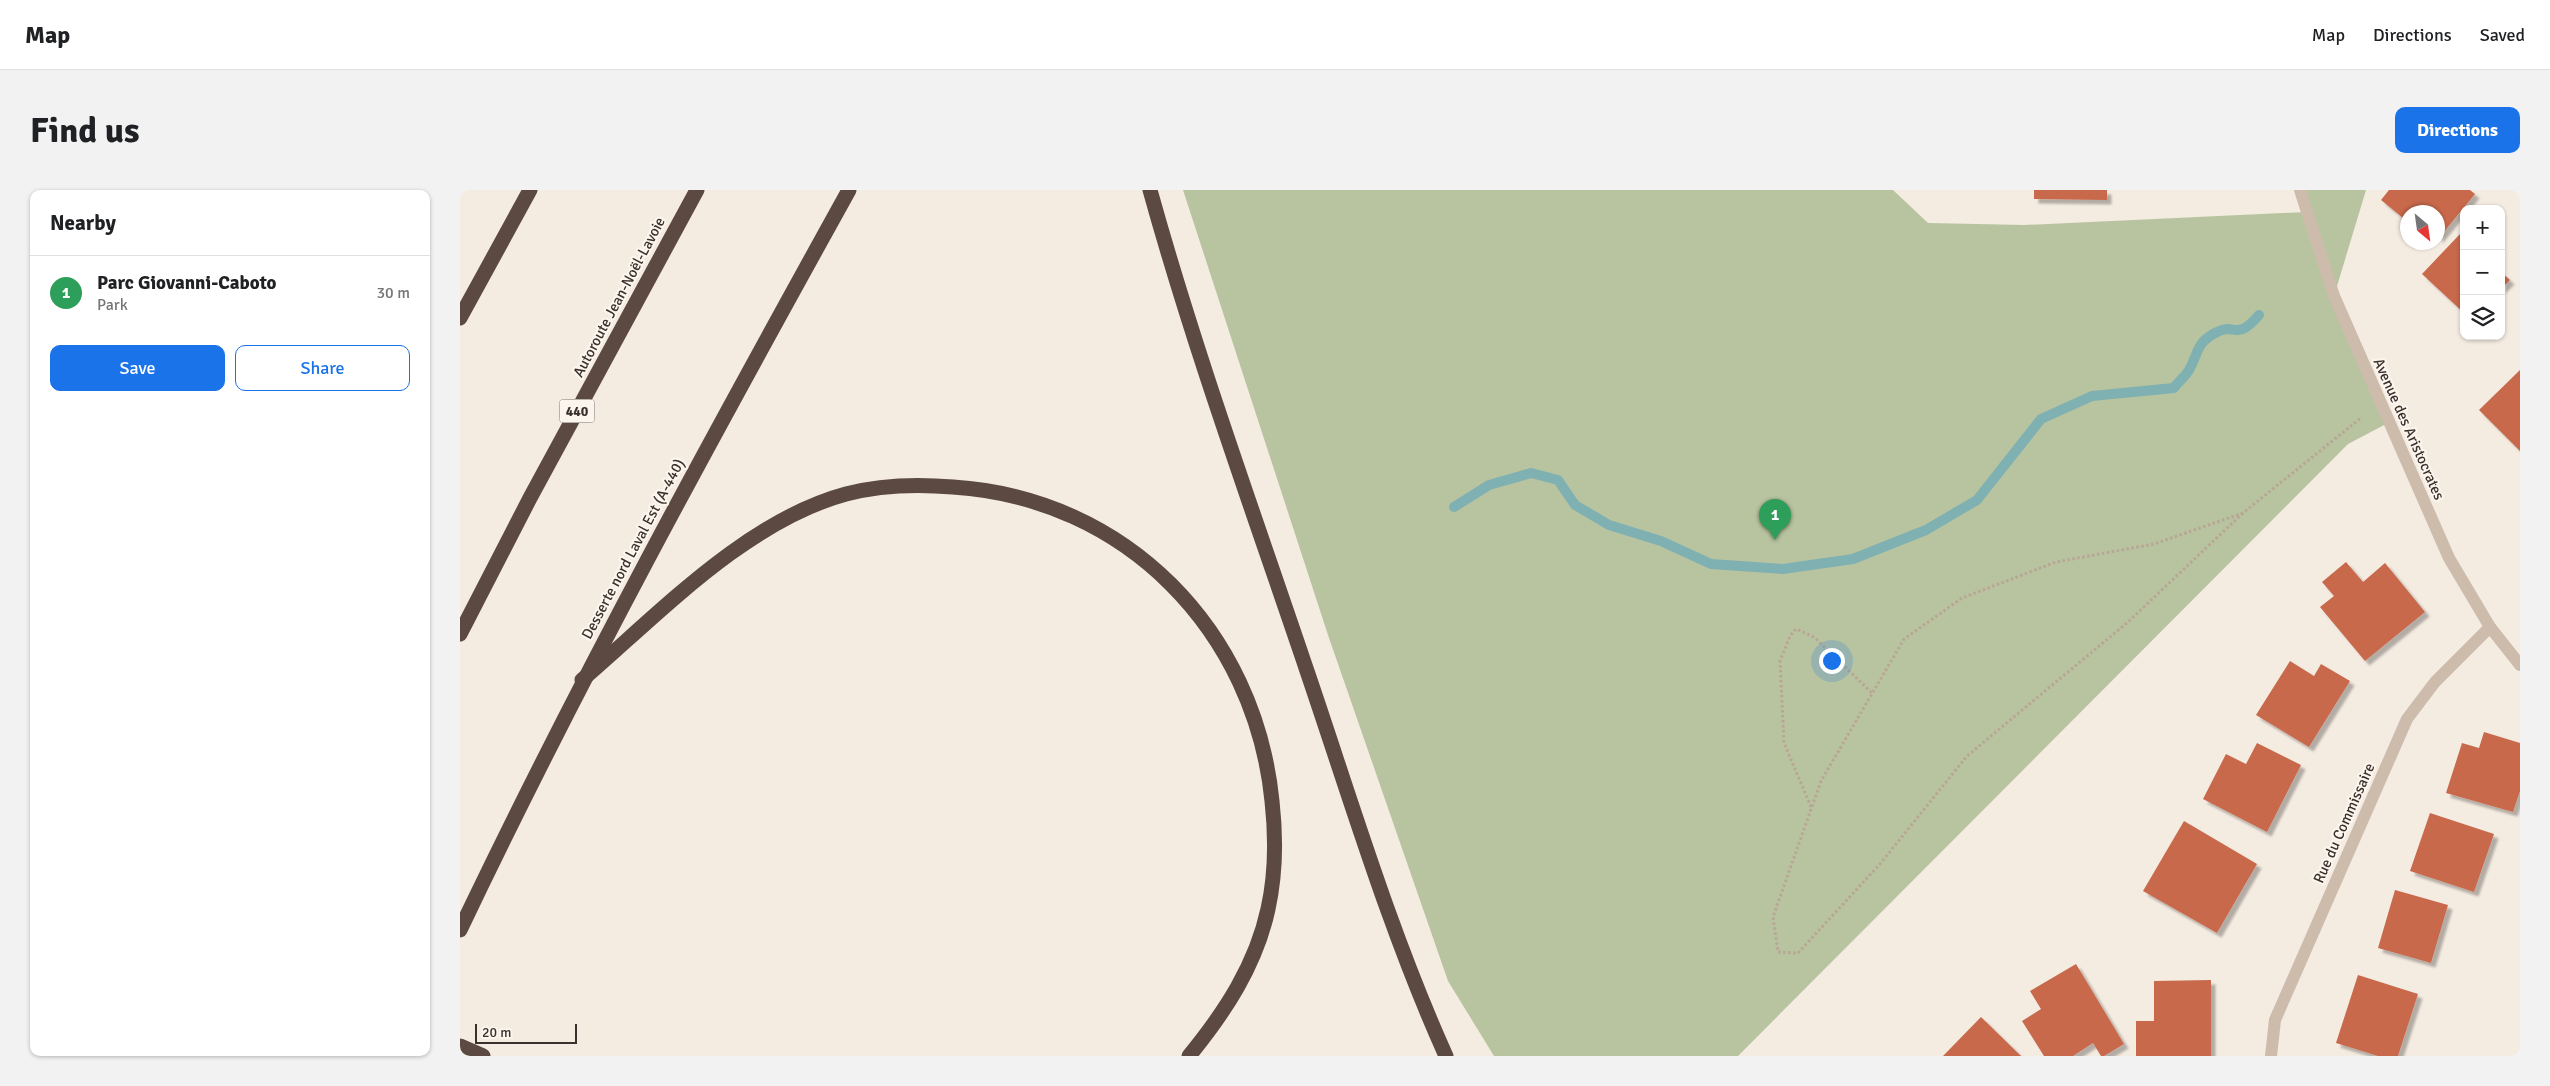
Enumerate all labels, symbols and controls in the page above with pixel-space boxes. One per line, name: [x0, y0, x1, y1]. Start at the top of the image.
text: Map: [25, 20, 70, 50]
text: Map: [2312, 24, 2345, 46]
text: Directions: [2373, 24, 2452, 46]
text: Saved: [2480, 24, 2525, 46]
button: Directions: [2395, 107, 2520, 153]
text: Find us: [30, 109, 140, 152]
north arrow: [2400, 205, 2445, 250]
map controls: [2460, 205, 2505, 340]
button: +: [2460, 205, 2505, 250]
text: Nearby: [50, 210, 116, 236]
street label: Autoroute Jean-Noël-Lavoie: [569, 214, 669, 380]
button: −: [2460, 250, 2505, 295]
text: Parc Giovanni-Caboto: [97, 271, 277, 295]
text: 1: [62, 283, 70, 303]
text: 30 m: [376, 283, 410, 303]
text: Park: [97, 295, 128, 315]
button: layers: [2460, 295, 2505, 340]
button: Save: [50, 345, 225, 391]
button: Share: [235, 345, 410, 391]
street label: Avenue des Aristocrates: [2370, 355, 2449, 503]
road number: 440: [560, 400, 594, 422]
street label: Desserte nord Laval Est (A-440): [578, 456, 688, 642]
pin: 1: [1759, 499, 1791, 540]
your location: [1819, 648, 1845, 674]
street label: Rue du Commissaire: [2309, 760, 2379, 886]
scale bar: [475, 1021, 578, 1044]
text: 20 m: [482, 1024, 511, 1041]

